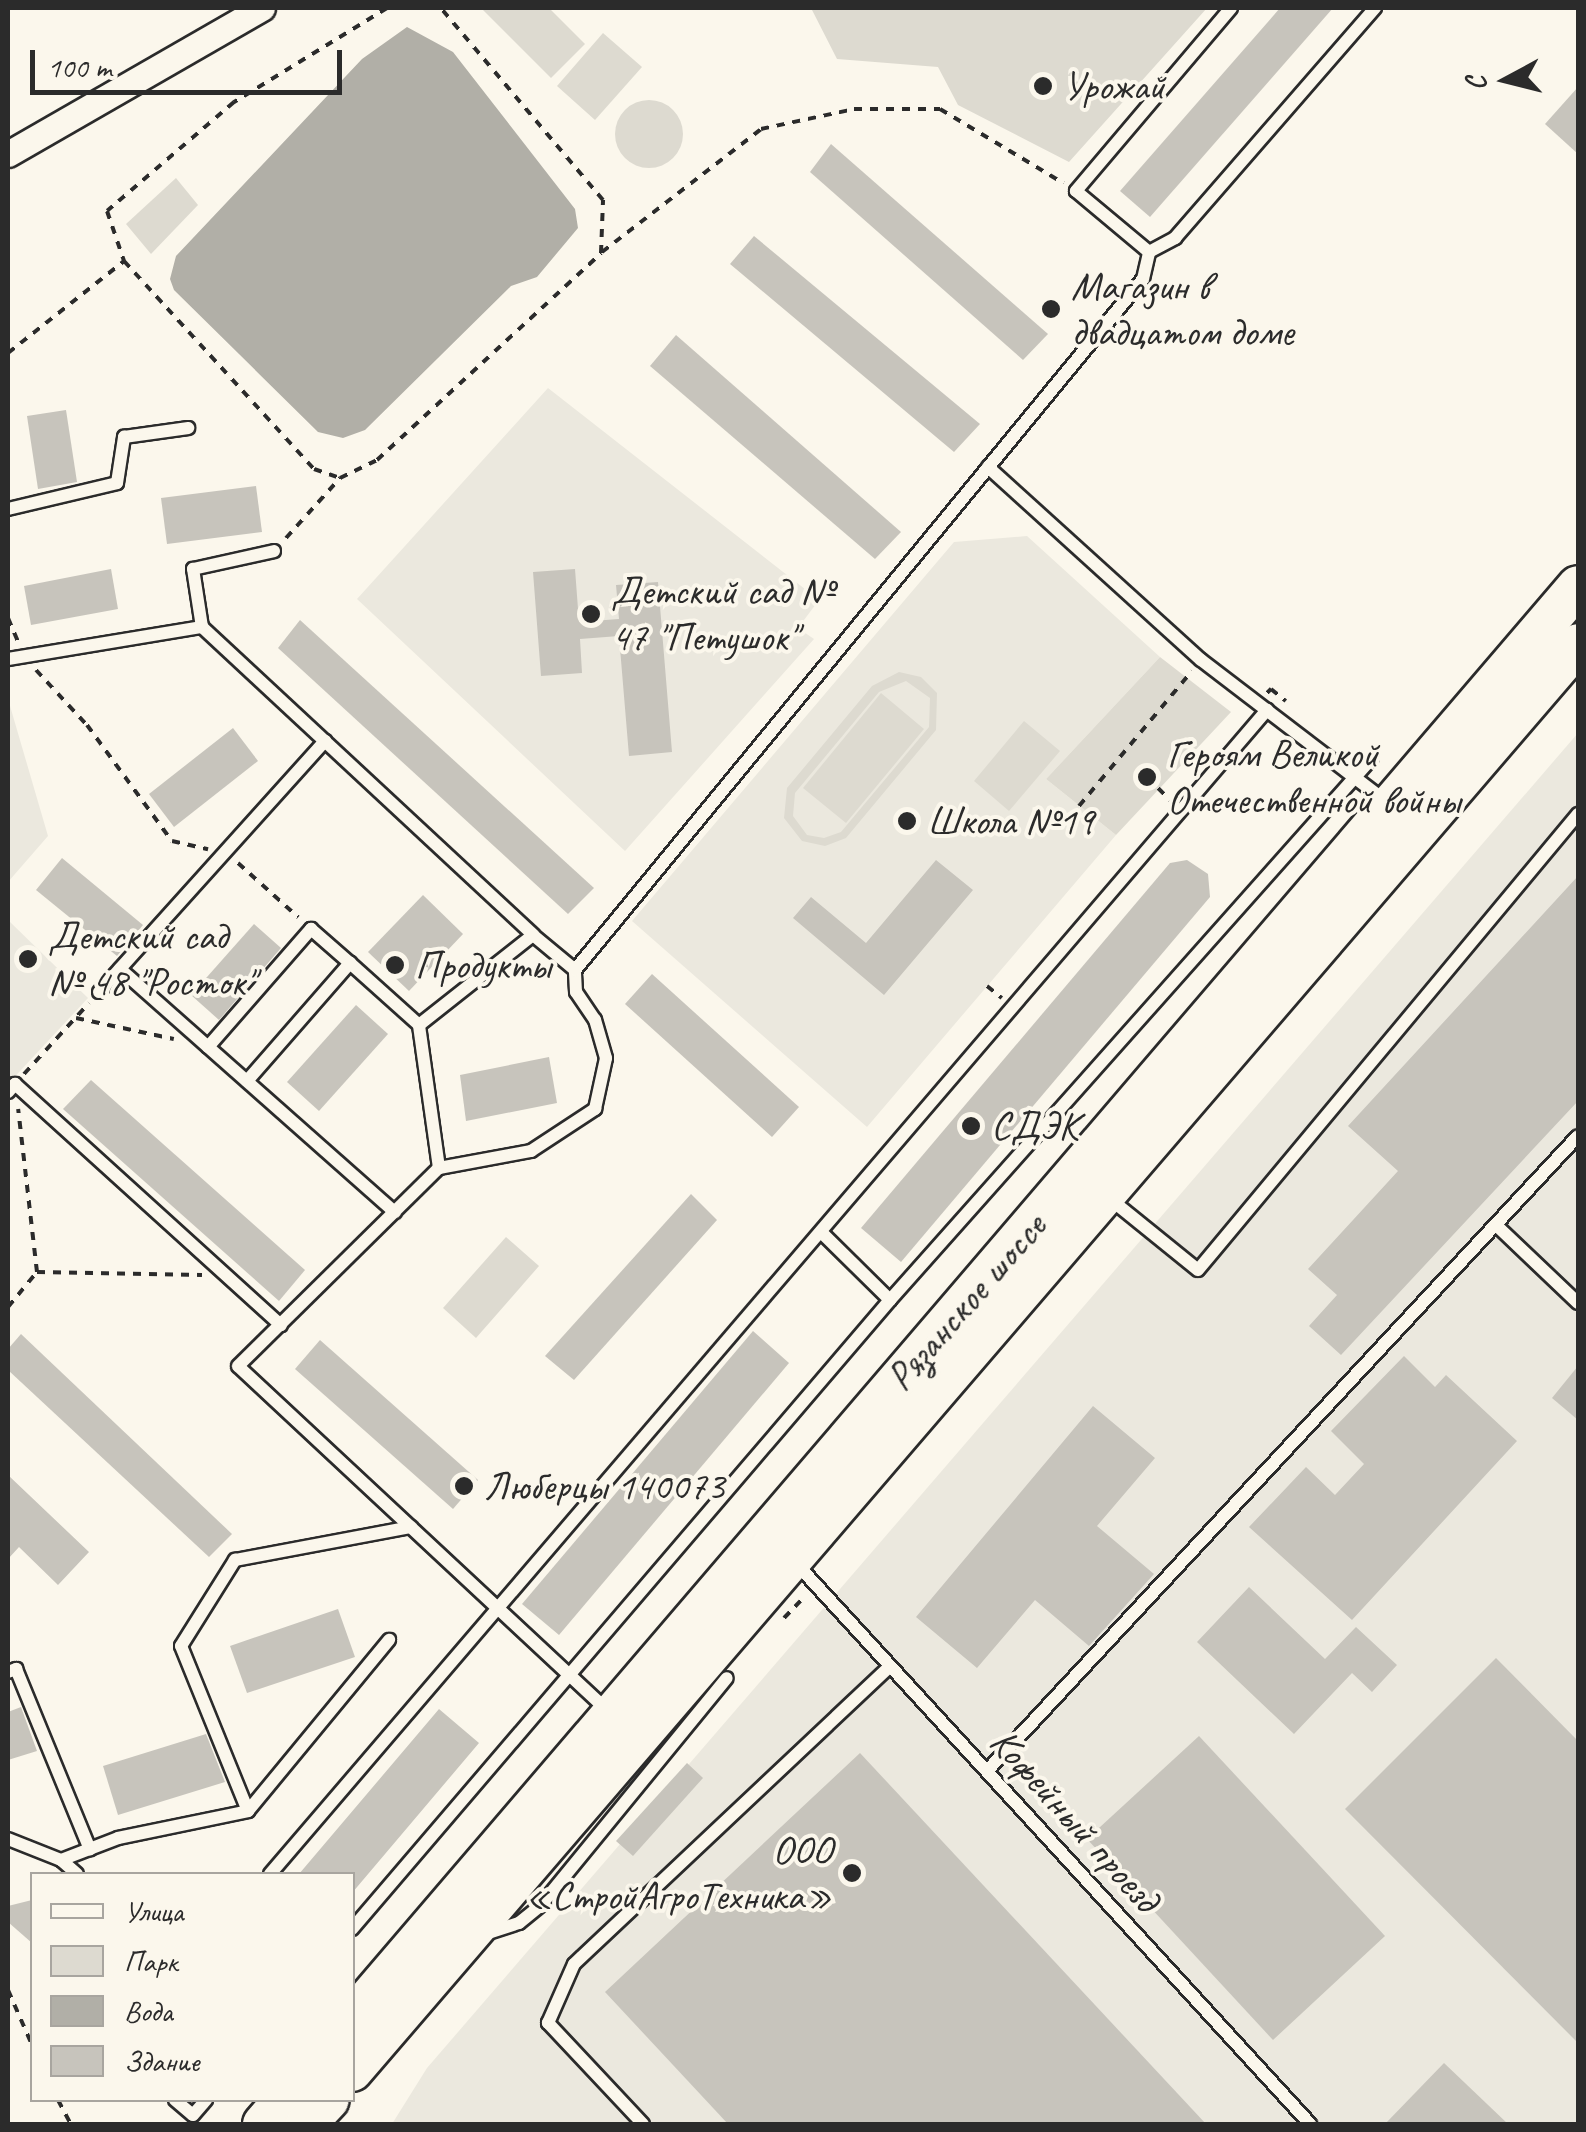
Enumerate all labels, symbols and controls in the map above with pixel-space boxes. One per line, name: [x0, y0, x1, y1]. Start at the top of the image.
scale bar: [35, 30, 348, 92]
north arrow: [1456, 30, 1556, 130]
text: 100 m: [47, 48, 112, 86]
place label: Урожай: [1063, 62, 1165, 110]
marker: Урожай: [1032, 75, 1054, 97]
text: С: [1458, 75, 1494, 93]
place label: Магазин в двадцатом доме: [1071, 262, 1293, 356]
marker: Магазин в двадцатом доме: [1040, 298, 1062, 320]
place label: Детский сад № 47 "Петушок": [611, 567, 833, 661]
marker: Детский сад № 47 "Петушок": [580, 603, 602, 625]
place label: Героям Великой Отечественной войны: [1167, 730, 1460, 824]
marker: Героям Великой Отечественной войны: [1136, 766, 1158, 788]
place label: Школа №19: [927, 797, 1094, 845]
marker: Школа №19: [896, 810, 918, 832]
place label: Детский сад № 48 "Росток": [48, 912, 254, 1006]
place label: Продукты: [415, 941, 551, 989]
marker: Детский сад № 48 "Росток": [17, 948, 39, 970]
marker: Продукты: [384, 954, 406, 976]
place label: СДЭК: [991, 1102, 1079, 1150]
marker: СДЭК: [960, 1115, 982, 1137]
street label: Рязанское шоссе: [875, 1203, 1057, 1401]
place label: Люберцы 140073: [484, 1462, 725, 1510]
marker: Люберцы 140073: [453, 1475, 475, 1497]
street label: Кофейный проезд: [980, 1718, 1170, 1922]
place label: ООО «СтройАгроТехника»: [526, 1826, 832, 1920]
marker: ООО «СтройАгроТехника»: [841, 1862, 863, 1884]
legend: [30, 1872, 355, 2102]
text: Улица: [124, 1892, 183, 1930]
text: Парк: [124, 1942, 178, 1980]
text: Вода: [124, 1992, 173, 2030]
text: Здание: [124, 2042, 199, 2080]

